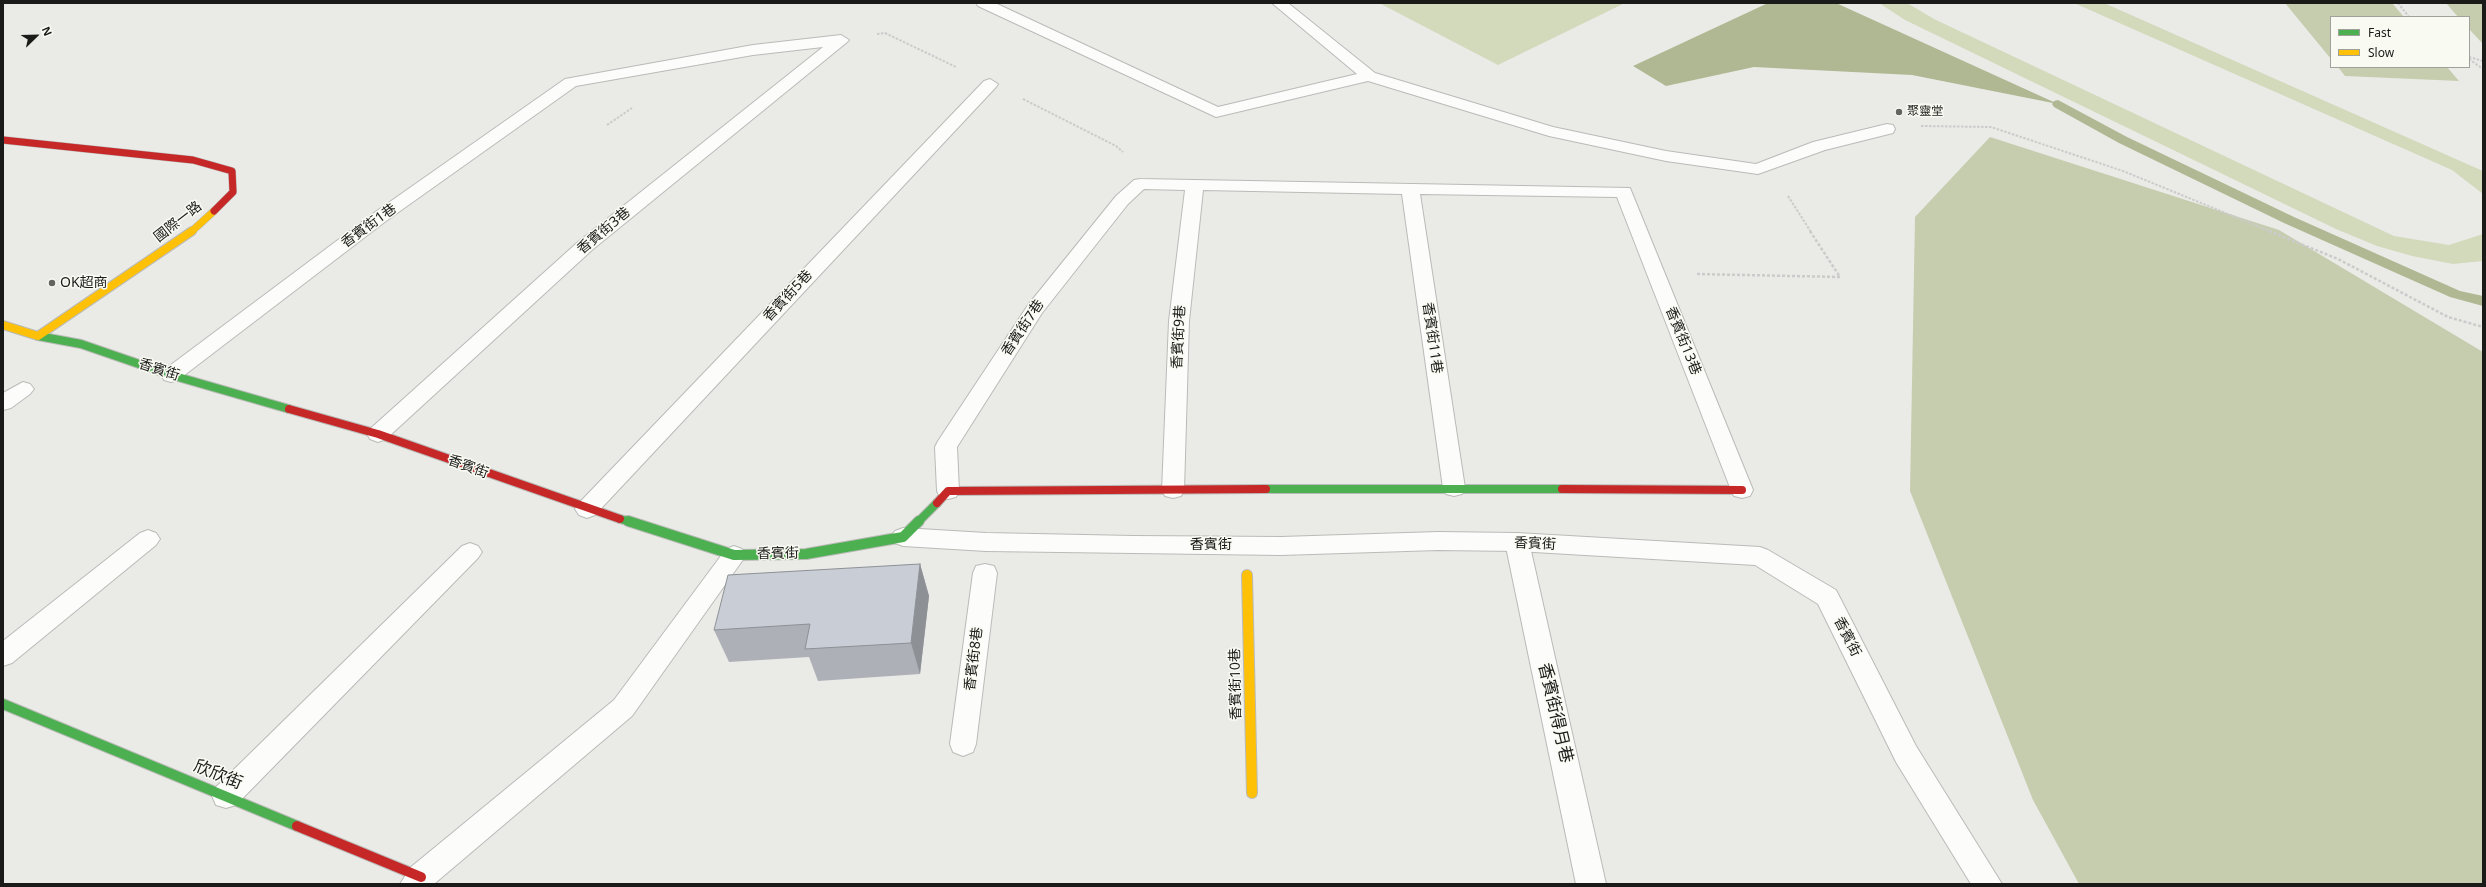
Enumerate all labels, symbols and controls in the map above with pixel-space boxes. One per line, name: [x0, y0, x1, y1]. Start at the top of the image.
north arrow: [16, 16, 56, 56]
legend: [2330, 16, 2470, 68]
text: N: [39, 24, 56, 38]
text: Fast: [2368, 24, 2391, 41]
text: Slow: [2368, 44, 2394, 61]
place label: 聚靈堂: [1907, 105, 1943, 119]
marker: 聚靈堂: [1894, 107, 1904, 117]
street label: 國際一路: [151, 198, 205, 246]
street label: 香賓街1巷: [338, 200, 400, 252]
street label: 香賓街3巷: [574, 204, 634, 258]
street label: 香賓街5巷: [760, 267, 816, 325]
place label: OK超商: [60, 275, 108, 291]
marker: OK超商: [47, 278, 57, 288]
street label: 香賓街7巷: [998, 297, 1048, 359]
street label: 香賓街11巷: [1419, 301, 1445, 375]
street label: 香賓街13巷: [1662, 304, 1704, 378]
street label: 香賓街9巷: [1169, 305, 1189, 369]
street label: 香賓街: [136, 356, 182, 384]
street label: 香賓街: [445, 452, 491, 482]
street label: 香賓街: [1514, 535, 1556, 553]
street label: 香賓街: [1190, 537, 1232, 553]
street label: 香賓街: [757, 545, 799, 563]
street label: 香賓街: [1830, 614, 1864, 660]
street label: 香賓街8巷: [962, 626, 986, 692]
street label: 香賓街10巷: [1227, 648, 1245, 720]
street label: 香賓街得月巷: [1534, 661, 1576, 765]
street label: 欣欣街: [191, 756, 245, 794]

